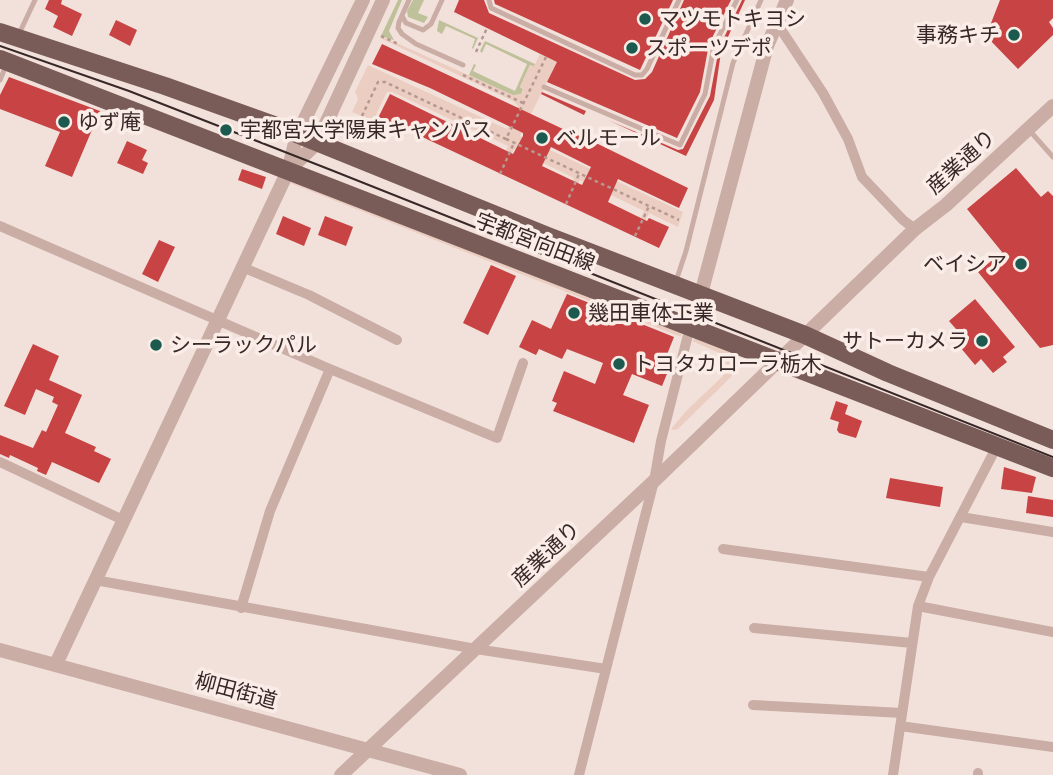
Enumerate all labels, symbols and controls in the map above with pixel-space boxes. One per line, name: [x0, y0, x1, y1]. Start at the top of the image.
place label: マツモトキヨシ: [659, 6, 806, 32]
marker: マツモトキヨシ: [637, 11, 653, 27]
place label: 事務キチ: [916, 22, 1000, 48]
marker: 事務キチ: [1006, 27, 1022, 43]
place label: スポーツデポ: [646, 35, 772, 61]
marker: スポーツデポ: [624, 40, 640, 56]
place label: ゆず庵: [78, 109, 141, 135]
marker: ゆず庵: [56, 114, 72, 130]
place label: 宇都宮大学陽東キャンパス: [240, 117, 492, 143]
marker: 宇都宮大学陽東キャンパス: [218, 122, 234, 138]
place label: ベルモール: [556, 125, 661, 151]
street label: 産業通り: [921, 125, 1001, 199]
marker: ベルモール: [534, 130, 550, 146]
street label: 宇都宮向田線: [472, 208, 598, 276]
place label: ベイシア: [923, 251, 1007, 277]
marker: ベイシア: [1013, 256, 1029, 272]
place label: 幾田車体工業: [588, 300, 714, 326]
marker: 幾田車体工業: [566, 305, 582, 321]
place label: サトーカメラ: [842, 328, 968, 354]
place label: シーラックパル: [170, 332, 317, 358]
marker: サトーカメラ: [974, 333, 990, 349]
marker: シーラックパル: [148, 337, 164, 353]
place label: トヨタカローラ栃木: [633, 351, 822, 377]
marker: トヨタカローラ栃木: [611, 356, 627, 372]
street label: 産業通り: [507, 516, 585, 592]
street label: 柳田街道: [192, 668, 280, 714]

